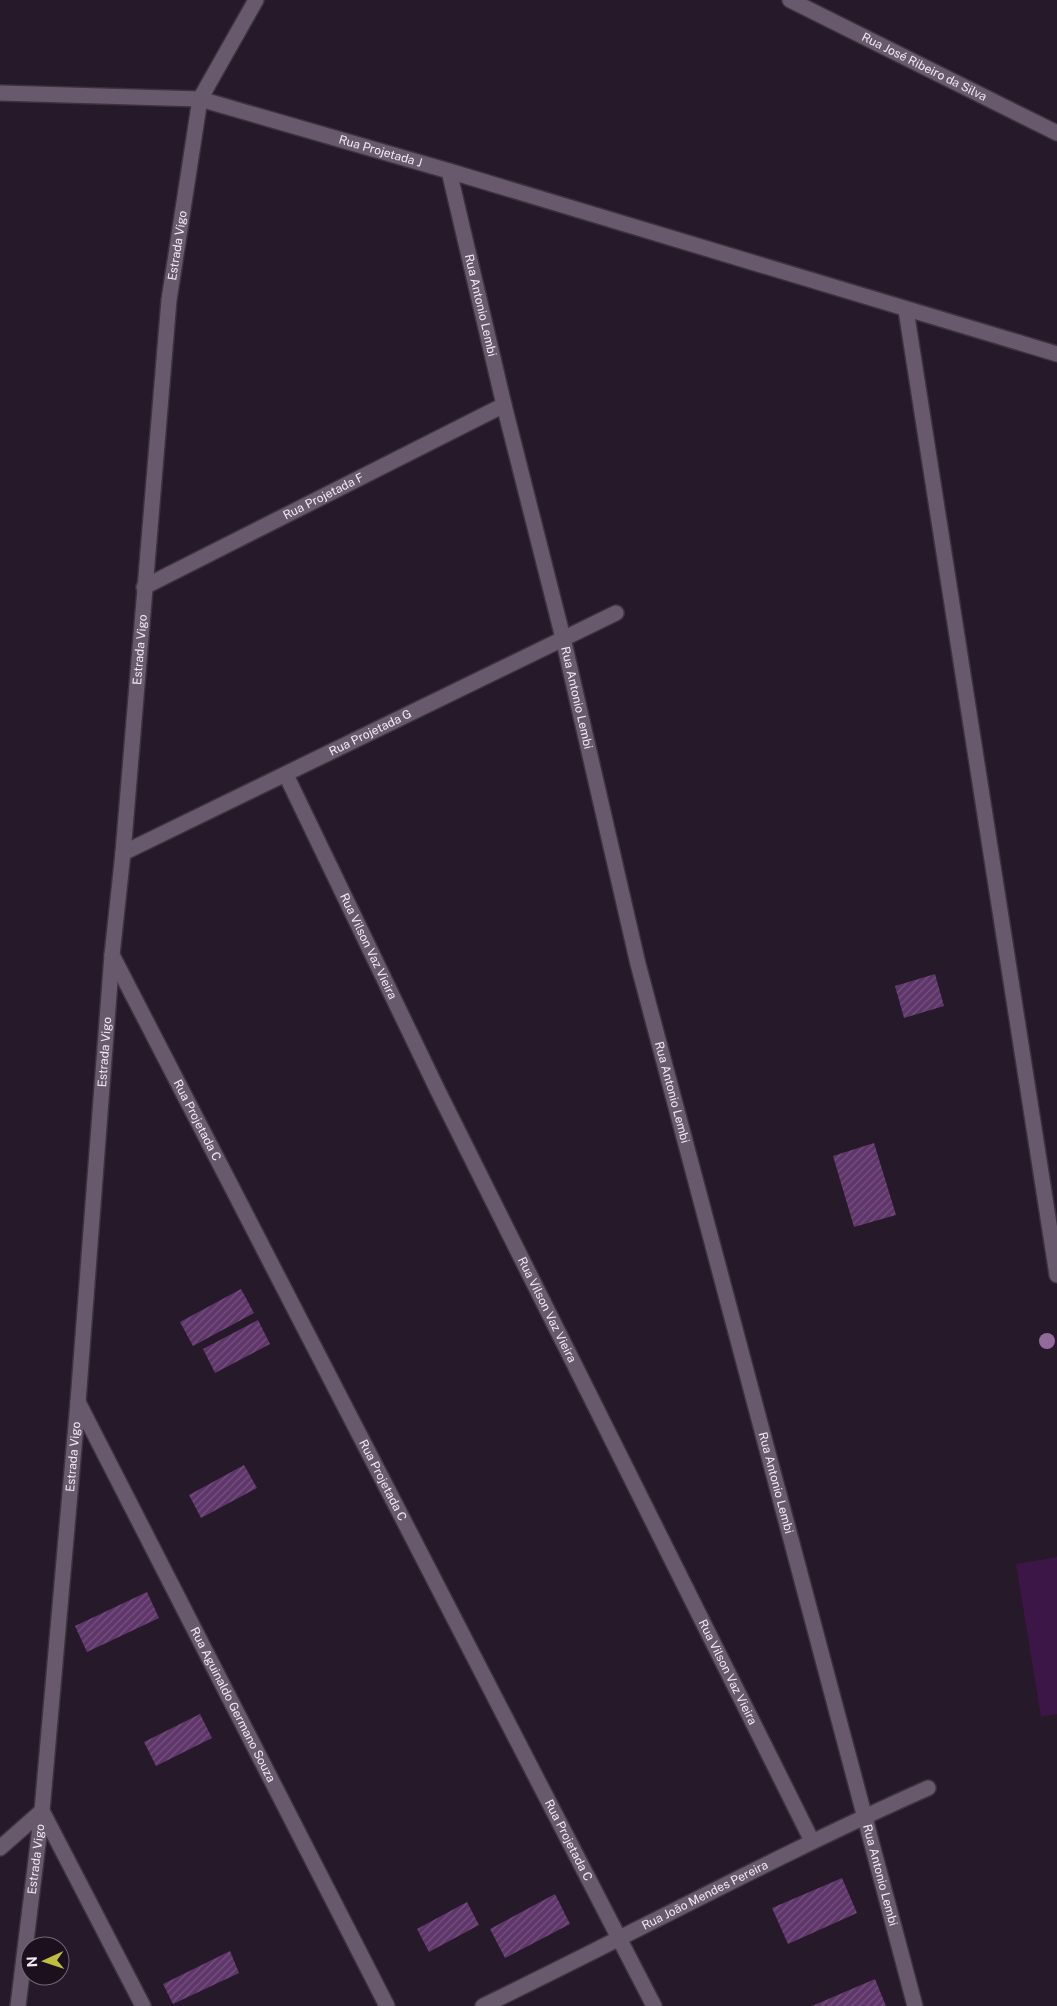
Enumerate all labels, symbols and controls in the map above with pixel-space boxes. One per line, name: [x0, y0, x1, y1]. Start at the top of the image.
street label: Rua José Ribeiro da Silva: [859, 30, 989, 104]
street label: Rua Projetada J: [337, 133, 424, 170]
street label: Estrada Vigo: [165, 209, 190, 281]
street label: Rua Antonio Lembi: [462, 253, 499, 358]
street label: Rua Projetada F: [281, 470, 366, 523]
street label: Estrada Vigo: [130, 614, 150, 685]
street label: Rua Antonio Lembi: [558, 645, 595, 750]
street label: Rua Projetada G: [327, 707, 414, 759]
street label: Rua Vilson Vaz Vieira: [337, 891, 400, 1002]
street label: Estrada Vigo: [95, 1016, 114, 1088]
street label: Rua Antonio Lembi: [652, 1040, 692, 1145]
street label: Rua Projetada C: [171, 1077, 224, 1163]
street label: Rua Vilson Vaz Vieira: [515, 1255, 579, 1365]
street label: Estrada Vigo: [63, 1421, 83, 1493]
street label: Rua Antonio Lembi: [756, 1430, 796, 1535]
street label: Rua Projetada C: [356, 1437, 410, 1523]
street label: Rua Vilson Vaz Vieira: [696, 1617, 760, 1727]
street label: Rua Aguinaldo Germano Souza: [187, 1625, 278, 1785]
street label: Rua Projetada C: [542, 1797, 595, 1883]
street label: Estrada Vigo: [25, 1823, 47, 1895]
street label: Rua Antonio Lembi: [860, 1823, 900, 1928]
street label: Rua João Mendes Pereira: [639, 1858, 770, 1933]
north arrow: [20, 1936, 70, 1986]
text: N: [24, 1956, 40, 1968]

